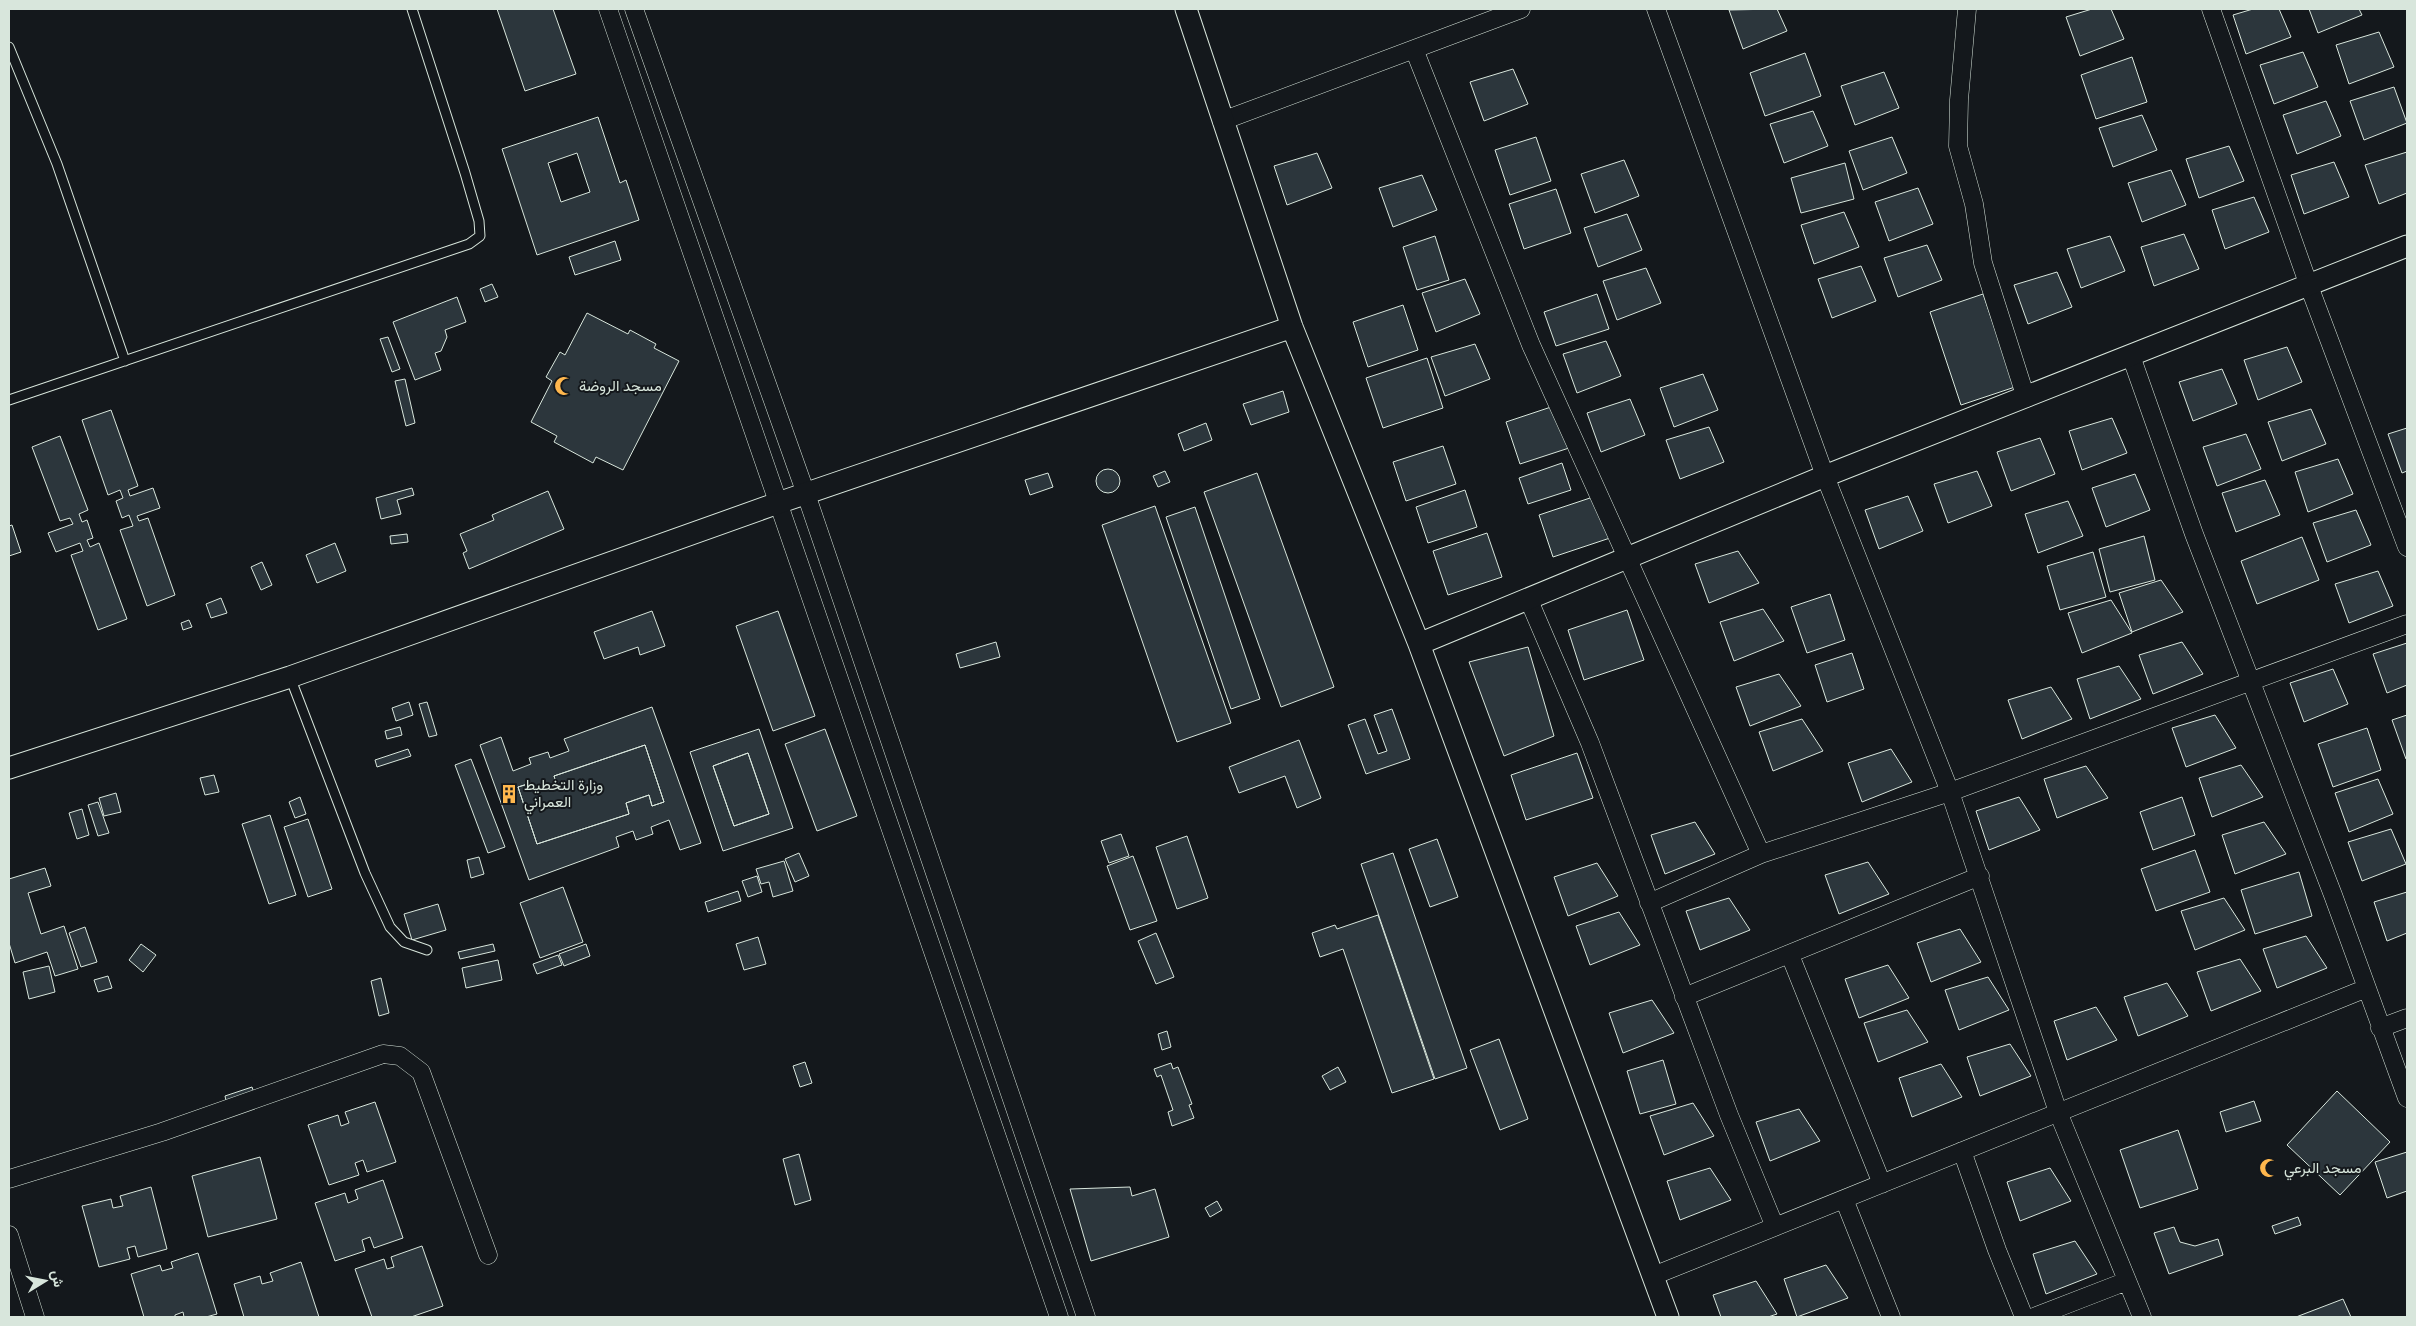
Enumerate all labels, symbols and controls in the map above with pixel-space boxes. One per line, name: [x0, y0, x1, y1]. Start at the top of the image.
mosque icon: مسجد الروضة: [553, 375, 575, 397]
place label: مسجد الروضة: [579, 377, 662, 395]
place label: وزارة التخطيط العمراني: [524, 776, 603, 815]
building icon: وزارة التخطيط العمراني: [498, 783, 520, 805]
mosque icon: مسجد البرعي: [2258, 1157, 2280, 1179]
place label: مسجد البرعي: [2284, 1159, 2362, 1181]
north arrow: [20, 1256, 70, 1306]
text: ش: [47, 1269, 67, 1289]

